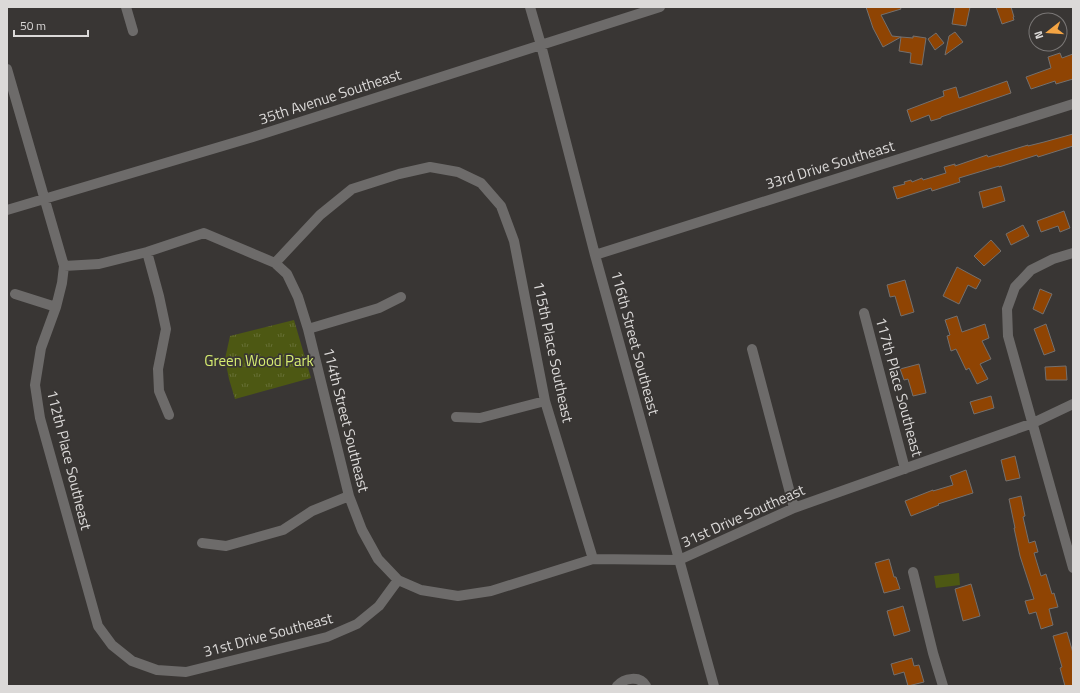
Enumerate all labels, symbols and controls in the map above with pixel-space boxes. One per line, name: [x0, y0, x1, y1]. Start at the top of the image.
scale bar: [14, 12, 88, 38]
north arrow: [1028, 12, 1068, 52]
text: 50 m: [20, 16, 46, 35]
text: N: [1030, 29, 1047, 41]
street label: 35th Avenue Southeast: [256, 62, 405, 130]
street label: 33rd Drive Southeast: [763, 134, 898, 195]
street label: 116th Street Southeast: [605, 268, 666, 418]
street label: 115th Place Southeast: [527, 279, 580, 425]
street label: 117th Place Southeast: [870, 314, 929, 460]
street label: 114th Street Southeast: [317, 345, 376, 495]
park label: Green Wood Park: [204, 349, 314, 372]
street label: 112th Place Southeast: [41, 387, 98, 533]
street label: 31st Drive Southeast: [677, 478, 809, 553]
street label: 31st Drive Southeast: [201, 606, 336, 663]

